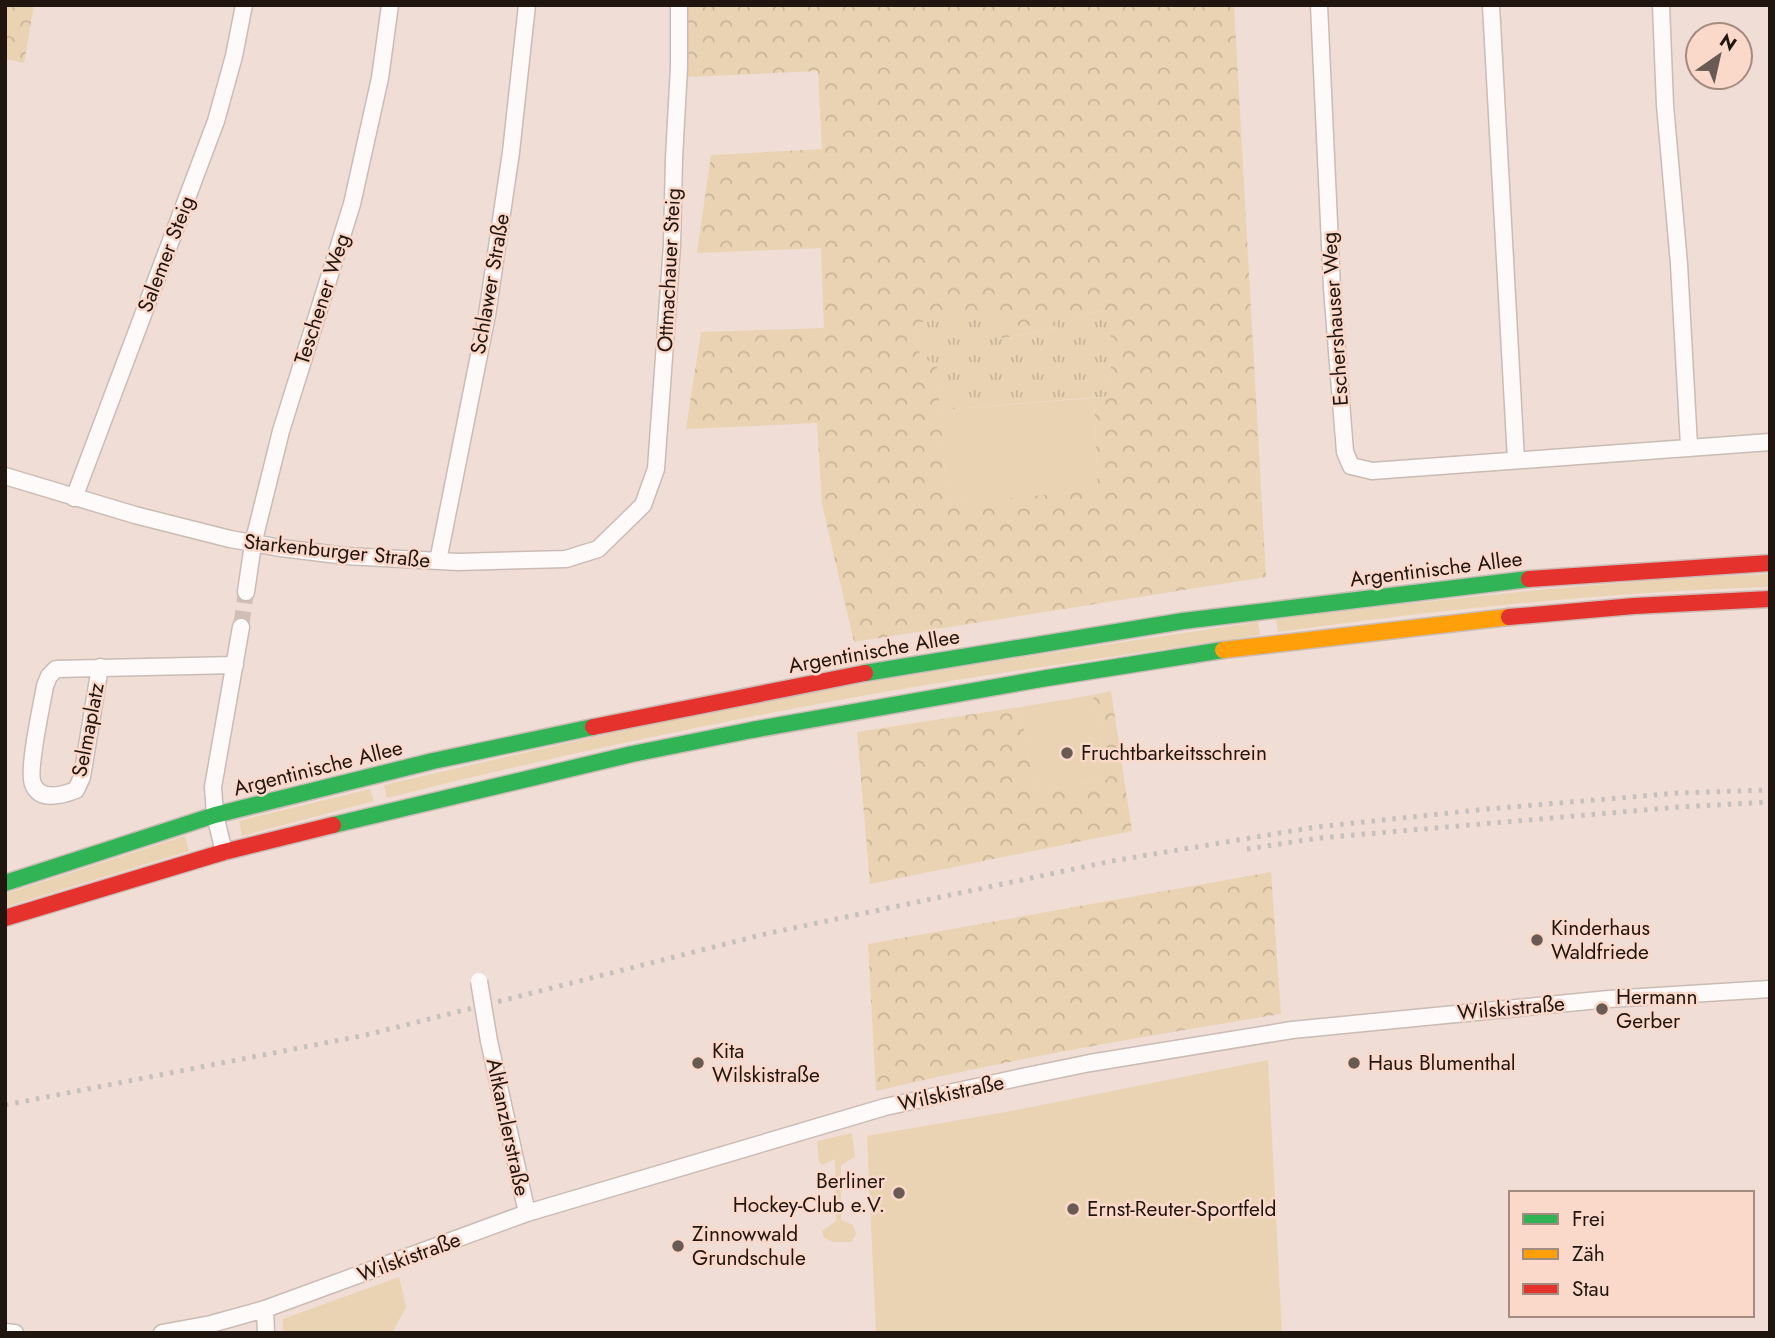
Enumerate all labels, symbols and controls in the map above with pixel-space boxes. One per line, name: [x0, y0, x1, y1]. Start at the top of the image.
north arrow: [1684, 21, 1754, 91]
text: N: [1714, 27, 1742, 58]
street label: Ottmachauer Steig: [650, 187, 688, 353]
street label: Salemer Steig: [130, 191, 202, 317]
street label: Schlawer Straße: [463, 211, 517, 357]
street label: Teschener Weg: [287, 230, 357, 368]
street label: Eschershauser Weg: [1314, 231, 1356, 407]
street label: Starkenburger Straße: [242, 526, 432, 576]
street label: Argentinische Allee: [1348, 544, 1524, 594]
street label: Argentinische Allee: [786, 621, 962, 681]
street label: Selmaplatz: [64, 680, 112, 780]
street label: Argentinische Allee: [230, 732, 406, 804]
place label: Fruchtbarkeitsschrein: [1081, 738, 1267, 768]
marker: Fruchtbarkeitsschrein: [1059, 745, 1075, 761]
place label: Kinderhaus Waldfriede: [1551, 913, 1650, 967]
marker: Kinderhaus Waldfriede: [1529, 932, 1545, 948]
place label: Hermann Gerber: [1616, 982, 1698, 1036]
street label: Wilskistraße: [1456, 988, 1566, 1028]
marker: Hermann Gerber: [1594, 1001, 1610, 1017]
place label: Kita Wilskistraße: [712, 1036, 820, 1090]
place label: Haus Blumenthal: [1368, 1048, 1516, 1078]
street label: Altkanzlerstraße: [479, 1055, 537, 1199]
marker: Kita Wilskistraße: [690, 1055, 706, 1071]
marker: Haus Blumenthal: [1346, 1055, 1362, 1071]
street label: Wilskistraße: [895, 1067, 1007, 1119]
place label: Berliner Hockey-Club e.V.: [733, 1166, 886, 1220]
marker: Berliner Hockey-Club e.V.: [891, 1185, 907, 1201]
legend: [1509, 1191, 1754, 1317]
place label: Ernst-Reuter-Sportfeld: [1087, 1194, 1277, 1224]
marker: Ernst-Reuter-Sportfeld: [1065, 1201, 1081, 1217]
text: Frei: [1572, 1204, 1605, 1234]
place label: Zinnowwald Grundschule: [692, 1219, 806, 1273]
street label: Wilskistraße: [353, 1224, 465, 1290]
marker: Zinnowwald Grundschule: [670, 1238, 686, 1254]
text: Zäh: [1572, 1239, 1605, 1269]
text: Stau: [1572, 1274, 1610, 1304]

